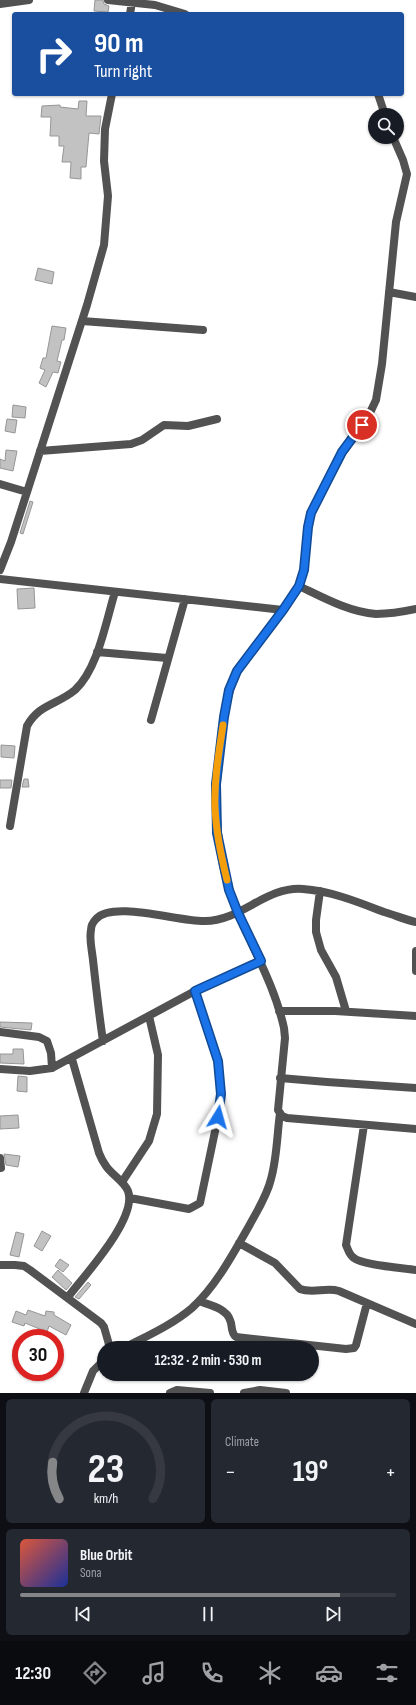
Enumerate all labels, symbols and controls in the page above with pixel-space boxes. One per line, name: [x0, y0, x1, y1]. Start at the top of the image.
text: 90 m: [94, 27, 144, 60]
icon: right: [28, 28, 80, 80]
text: Turn right: [94, 61, 152, 82]
map controls: [368, 108, 404, 144]
button: search: [368, 108, 404, 144]
pin: [345, 408, 379, 442]
icon: arrive: [351, 414, 373, 436]
position arrow: [197, 1096, 239, 1138]
speed limit sign: 30: [12, 1329, 64, 1381]
text: 12:32 · 2 min · 530 m: [154, 1351, 262, 1370]
text: Climate: [225, 1434, 259, 1450]
text: 23: [87, 1445, 124, 1494]
text: 19°: [293, 1454, 328, 1490]
text: −: [225, 1459, 236, 1486]
text: +: [385, 1459, 396, 1486]
text: km/h: [93, 1490, 118, 1507]
text: Blue Orbit: [80, 1546, 132, 1565]
text: Sona: [80, 1565, 102, 1581]
icon: previous: [72, 1603, 94, 1625]
icon: pause: [197, 1603, 219, 1625]
icon: next: [322, 1603, 344, 1625]
icon: directions: [81, 1659, 109, 1687]
icon: music: [140, 1659, 168, 1687]
icon: phone: [198, 1659, 226, 1687]
icon: climate: [256, 1659, 284, 1687]
icon: car: [315, 1659, 343, 1687]
icon: filters: [373, 1659, 401, 1687]
text: 12:30: [15, 1663, 51, 1684]

